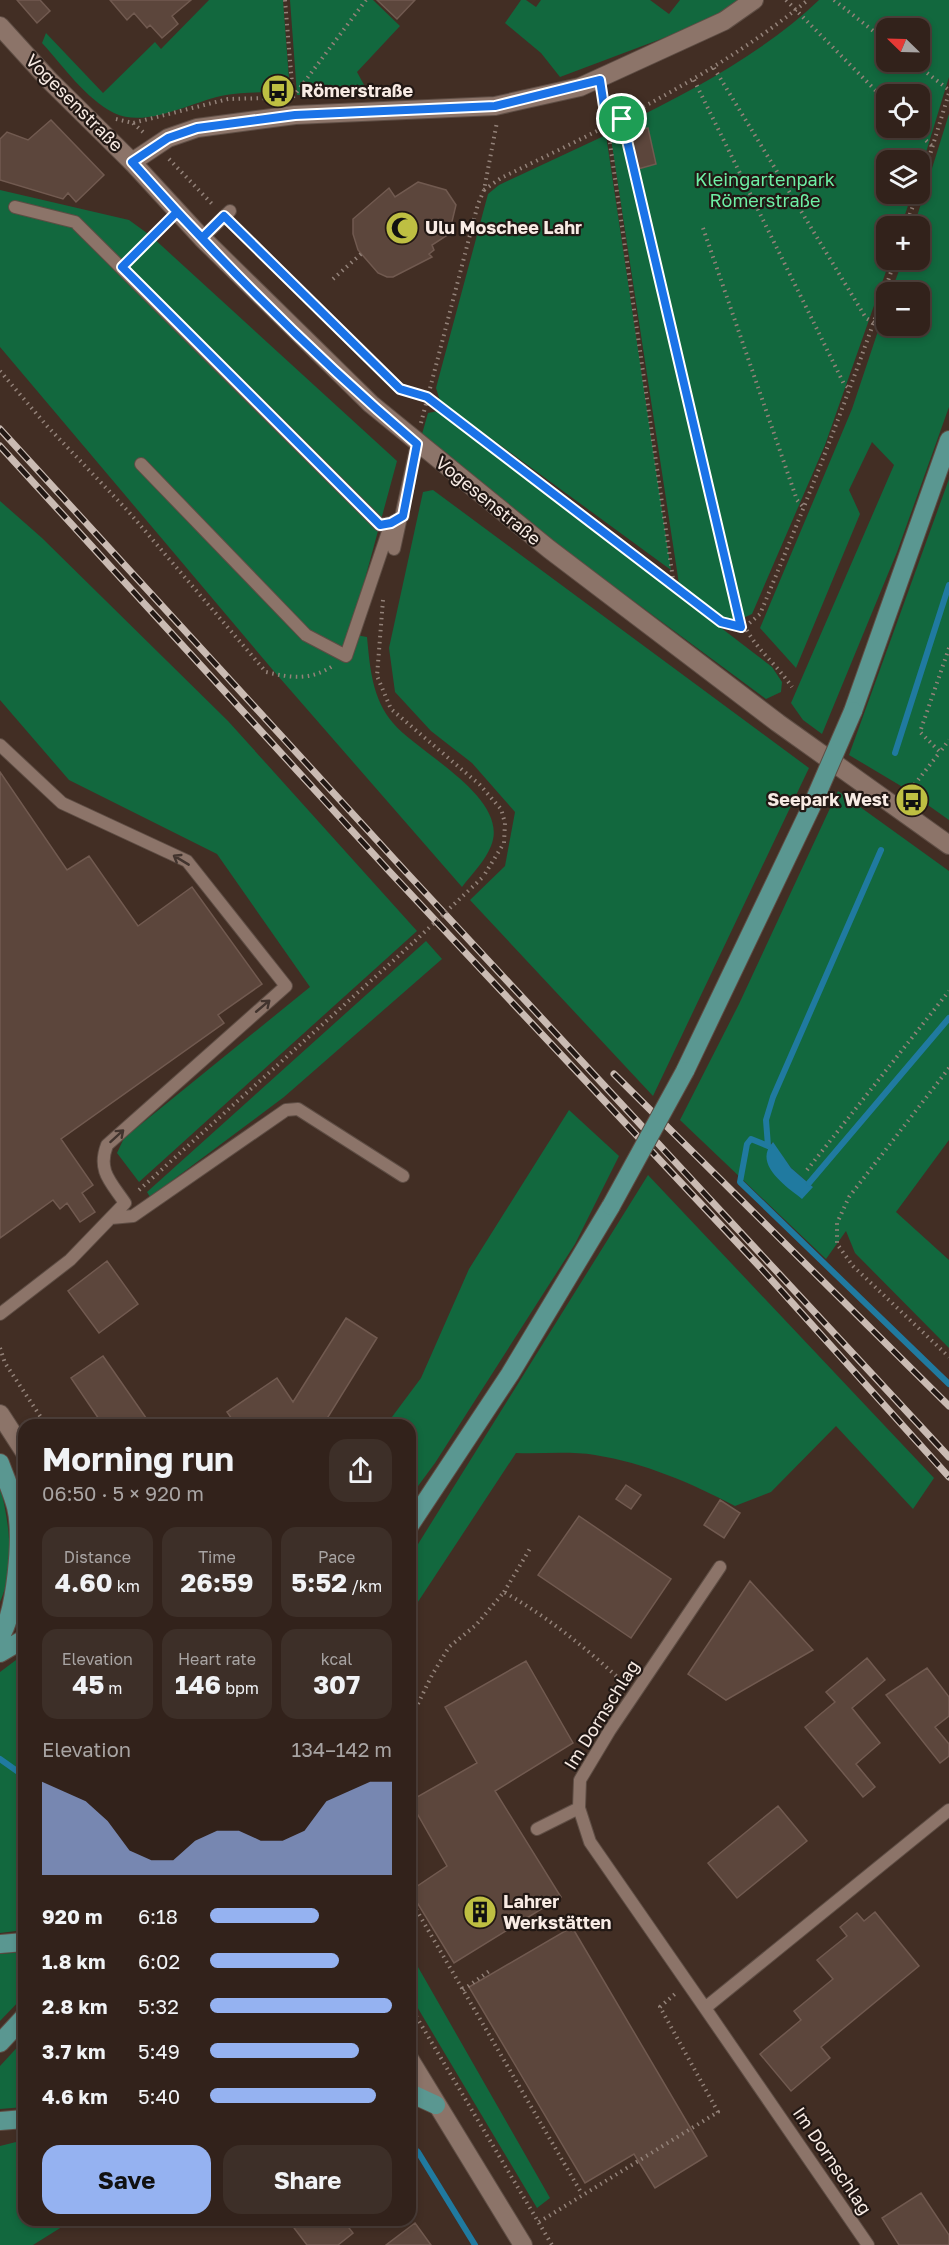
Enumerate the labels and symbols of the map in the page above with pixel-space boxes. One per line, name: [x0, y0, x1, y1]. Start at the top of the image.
north arrow: [876, 18, 930, 72]
street label: Vogesenstraße: [21, 49, 128, 156]
bus stop icon: Römerstraße: [260, 73, 296, 109]
place label: Römerstraße: [301, 79, 414, 101]
pin: [596, 93, 647, 144]
park label: Kleingartenpark Römerstraße: [695, 168, 835, 211]
mosque icon: Ulu Moschee Lahr: [384, 210, 420, 246]
place label: Ulu Moschee Lahr: [425, 216, 582, 238]
street label: Vogesenstraße: [432, 451, 546, 549]
bus stop icon: Seepark West: [894, 782, 930, 818]
place label: Seepark West: [767, 788, 889, 810]
one-way arrow: [173, 853, 190, 865]
one-way arrow: [255, 999, 271, 1012]
one-way arrow: [110, 1128, 125, 1143]
street label: Im Dornschlag: [559, 1656, 644, 1773]
place label: Lahrer Werkstätten: [503, 1890, 612, 1933]
building icon: Lahrer Werkstätten: [462, 1894, 498, 1930]
street label: Im Dornschlag: [789, 2102, 877, 2218]

